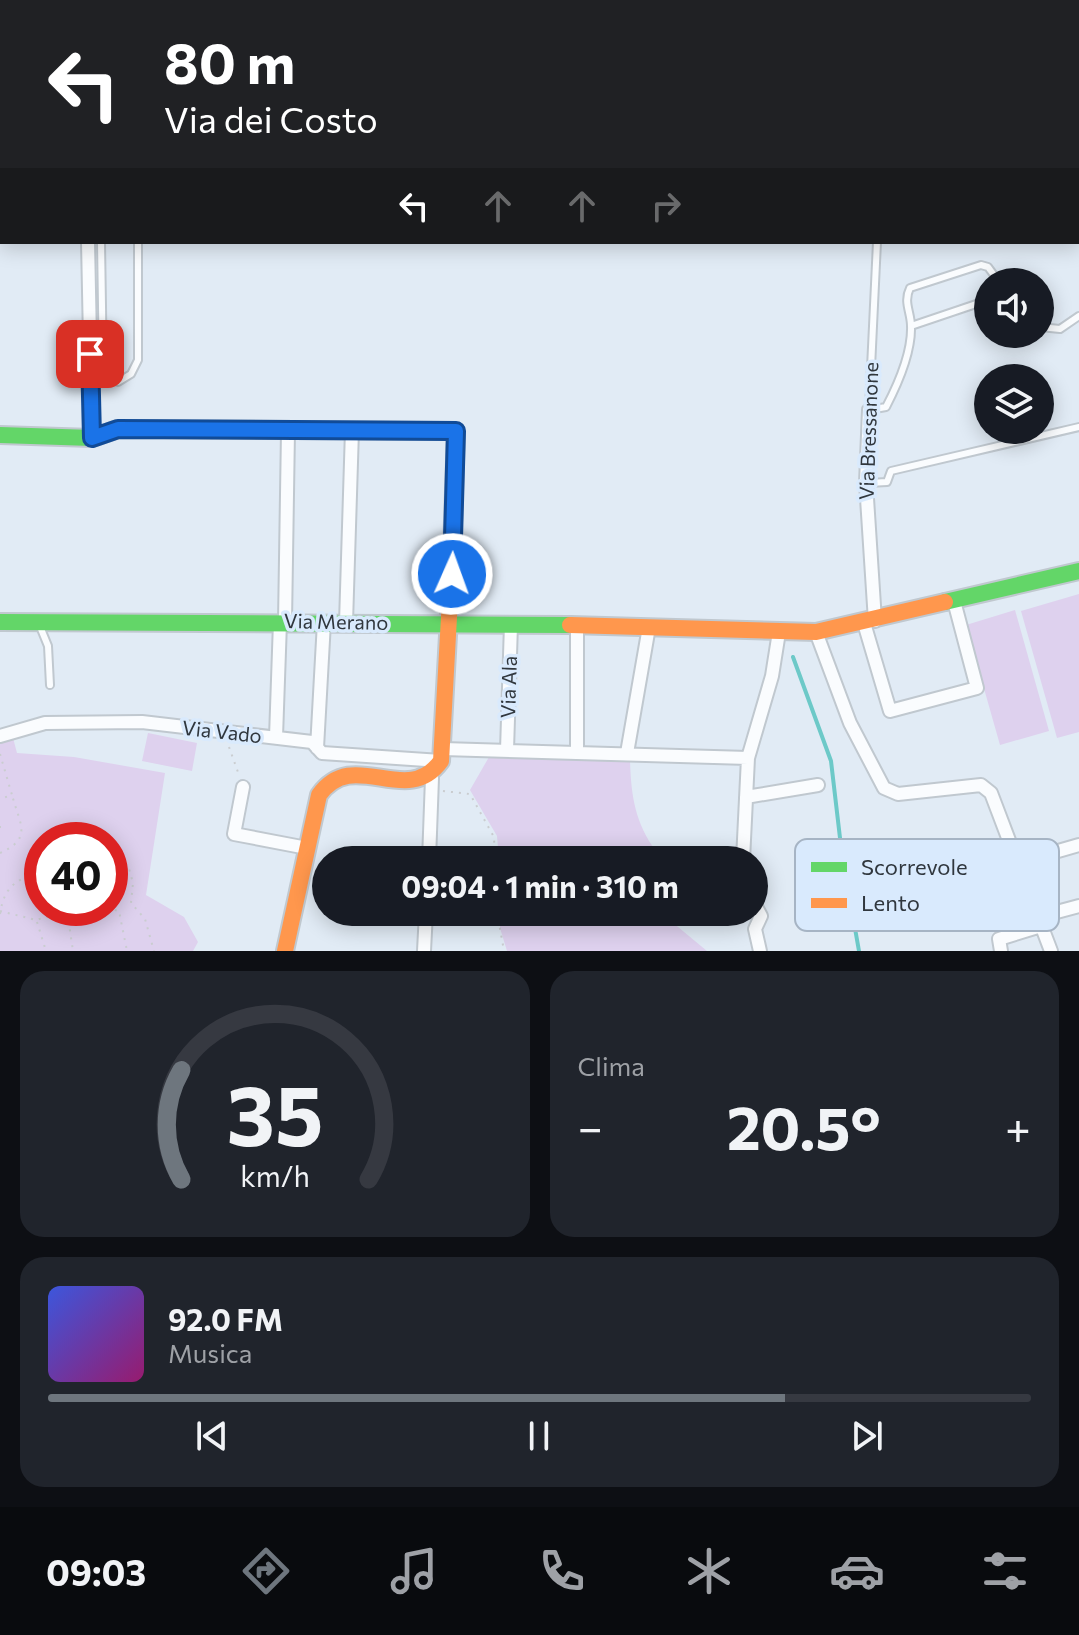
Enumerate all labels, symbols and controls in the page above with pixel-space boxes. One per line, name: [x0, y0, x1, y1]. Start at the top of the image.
text: 80 m: [164, 27, 295, 96]
icon: left: [32, 32, 136, 136]
text: Via dei Costo: [164, 96, 378, 140]
icon: left: [392, 184, 436, 228]
icon: ahead: [476, 184, 520, 228]
icon: ahead: [560, 184, 604, 228]
icon: right: [644, 184, 688, 228]
map controls: [974, 268, 1054, 444]
button: sound: [974, 268, 1054, 348]
pin: [56, 320, 124, 388]
icon: arrive: [68, 332, 112, 376]
street label: Via Bressanone: [854, 361, 882, 501]
button: layers: [974, 364, 1054, 444]
position arrow: [410, 532, 494, 616]
street label: Via Merano: [284, 608, 388, 634]
street label: Via Ala: [495, 655, 521, 719]
street label: Via Vado: [181, 715, 263, 747]
speed limit sign: 40: [24, 822, 128, 926]
legend: [795, 839, 1059, 931]
text: Scorrevole: [861, 853, 968, 880]
text: 09:04 · 1 min · 310 m: [401, 867, 679, 904]
text: Lento: [861, 889, 920, 916]
text: Clima: [578, 1050, 645, 1081]
text: 35: [226, 1061, 323, 1163]
text: 20.5°: [727, 1089, 881, 1162]
text: −: [578, 1099, 603, 1153]
text: +: [1005, 1099, 1031, 1153]
text: km/h: [240, 1158, 310, 1193]
text: 92.0 FM: [168, 1300, 283, 1337]
text: Musica: [168, 1337, 252, 1368]
icon: previous: [190, 1414, 234, 1458]
icon: pause: [517, 1414, 561, 1458]
icon: next: [845, 1414, 889, 1458]
icon: directions: [238, 1543, 294, 1599]
icon: music: [386, 1543, 442, 1599]
icon: phone: [534, 1543, 590, 1599]
icon: climate: [681, 1543, 737, 1599]
icon: car: [829, 1543, 885, 1599]
icon: filters: [977, 1543, 1033, 1599]
text: 09:03: [46, 1549, 146, 1593]

